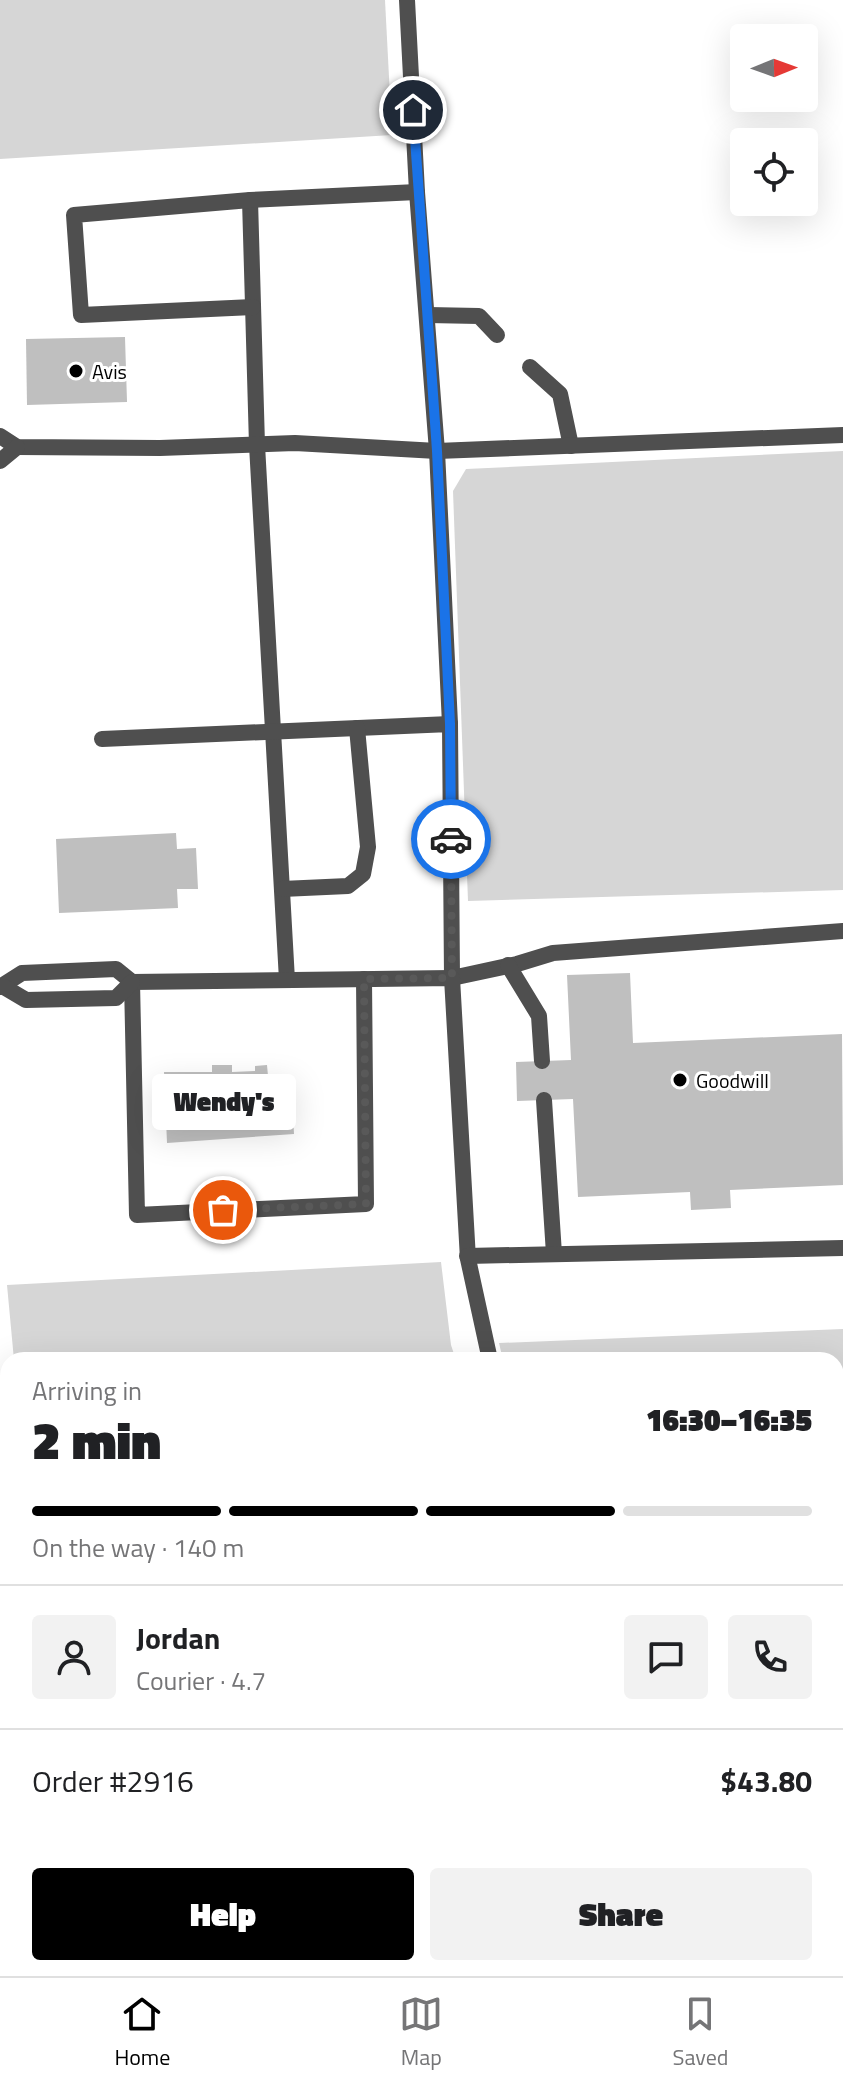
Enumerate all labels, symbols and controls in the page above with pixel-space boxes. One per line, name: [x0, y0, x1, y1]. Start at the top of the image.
north arrow: [730, 24, 818, 112]
map controls: [730, 24, 818, 216]
pin: [379, 76, 447, 144]
icon: home: [391, 88, 435, 132]
button: locate: [730, 128, 818, 216]
place label: Avis: [92, 356, 127, 387]
marker: Avis: [67, 362, 85, 380]
courier: [411, 799, 491, 879]
icon: car: [429, 817, 473, 861]
place label: Goodwill: [696, 1065, 769, 1096]
marker: Goodwill: [671, 1071, 689, 1089]
callout: Wendy's: [151, 1074, 295, 1130]
text: Wendy's: [173, 1082, 275, 1121]
pin: [189, 1176, 257, 1244]
icon: bag: [201, 1188, 245, 1232]
text: Arriving in: [32, 1371, 142, 1410]
text: 16:30–16:35: [646, 1397, 812, 1443]
text: 2 min: [32, 1400, 161, 1479]
text: On the way · 140 m: [32, 1528, 244, 1567]
button: person: [32, 1615, 116, 1699]
text: Jordan: [136, 1615, 220, 1661]
button: chat: [624, 1615, 708, 1699]
button: phone: [728, 1615, 812, 1699]
text: Courier · 4.7: [136, 1661, 266, 1700]
text: Order #2916: [32, 1758, 194, 1804]
text: $43.80: [720, 1758, 812, 1804]
button: Help: [32, 1868, 414, 1960]
button: Share: [430, 1868, 812, 1960]
tab: Home: [115, 1992, 170, 2074]
tab: Map: [399, 1992, 443, 2074]
tab: Saved: [672, 1992, 728, 2074]

